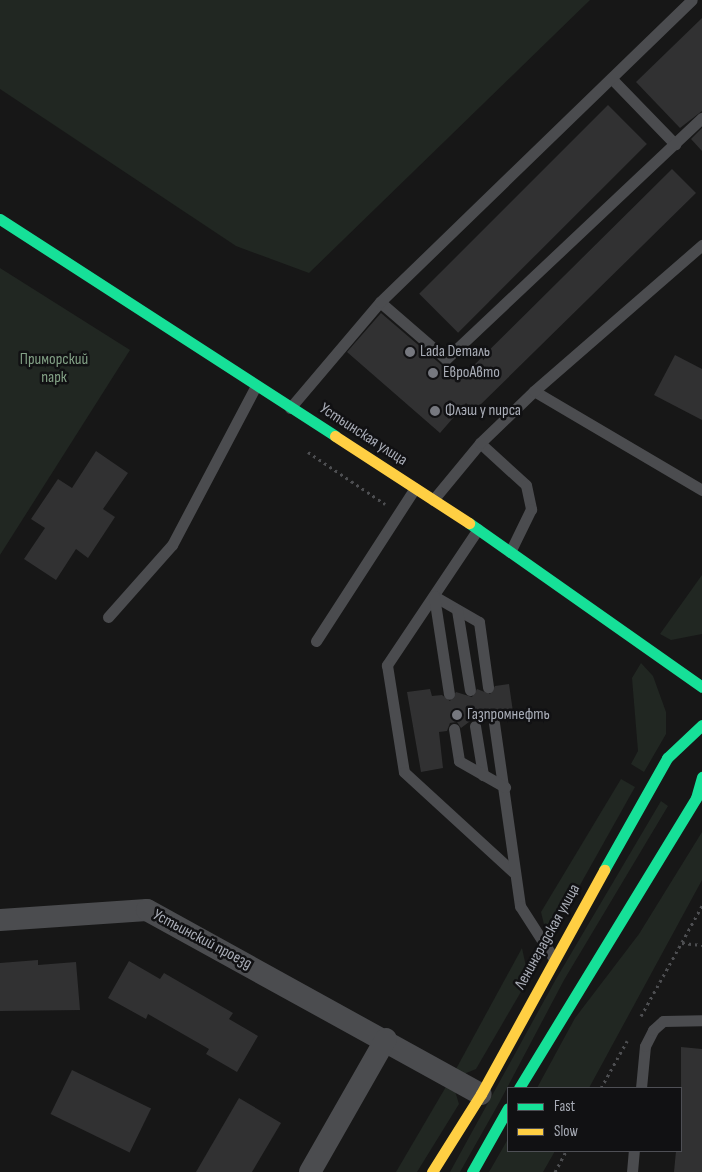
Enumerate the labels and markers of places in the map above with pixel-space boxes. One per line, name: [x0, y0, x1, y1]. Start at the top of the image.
place label: Lada Dеталь: [420, 342, 490, 362]
marker: Lada Dеталь: [404, 346, 416, 358]
place label: ЕвроАвто: [443, 363, 500, 383]
marker: ЕвроАвто: [427, 367, 439, 379]
place label: Флэш у пирса: [445, 401, 521, 421]
marker: Флэш у пирса: [429, 405, 441, 417]
place label: Газпромнефть: [467, 705, 550, 725]
marker: Газпромнефть: [451, 709, 463, 721]

